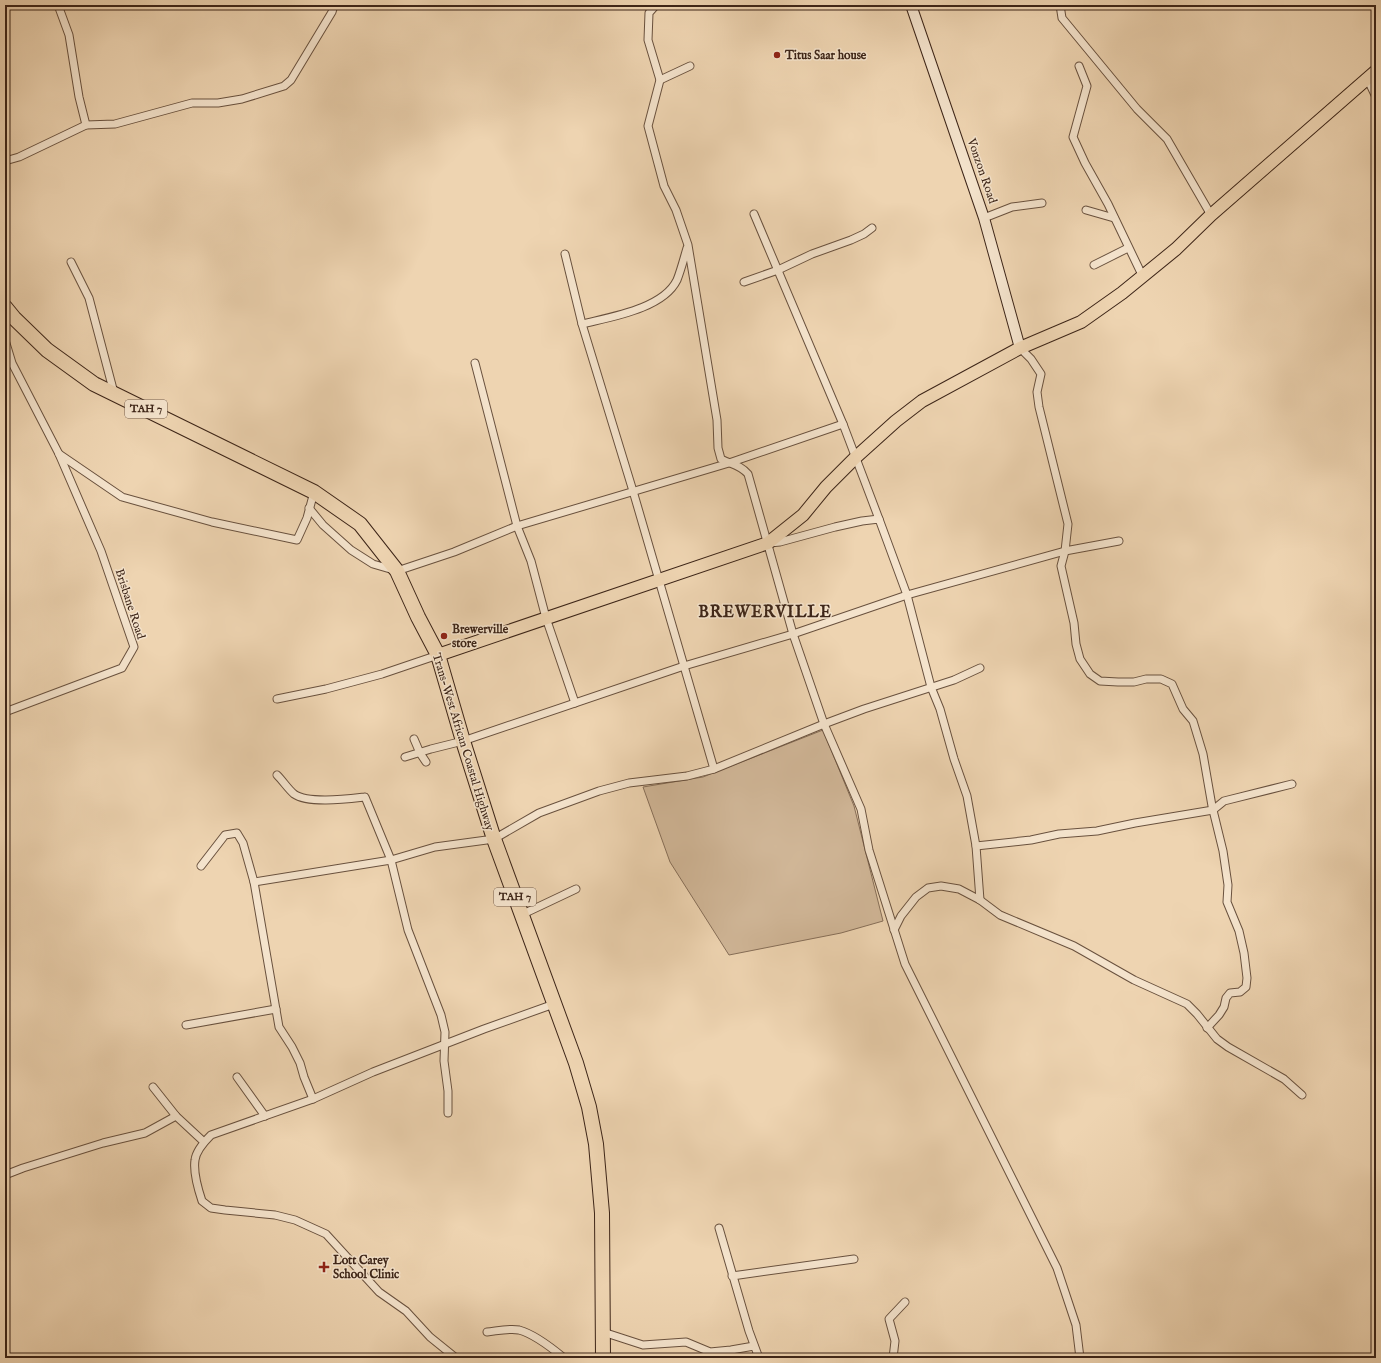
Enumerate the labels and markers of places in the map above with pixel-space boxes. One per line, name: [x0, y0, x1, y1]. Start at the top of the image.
place label: Titus Saar house: [784, 48, 867, 63]
marker: Titus Saar house: [772, 50, 782, 60]
place label: Brewerville store: [452, 622, 509, 651]
marker: Brewerville store: [439, 631, 449, 641]
place label: Lott Carey School Clinic: [332, 1253, 400, 1282]
marker: Lott Carey School Clinic: [318, 1261, 330, 1273]

